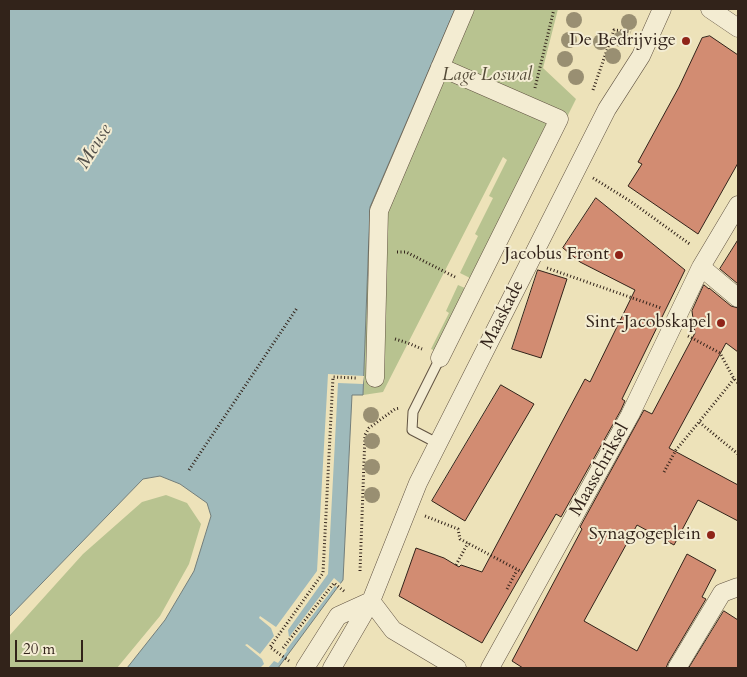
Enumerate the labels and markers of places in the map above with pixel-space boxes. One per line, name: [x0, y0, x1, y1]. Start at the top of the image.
place label: De Bedrijvige: [569, 30, 676, 52]
marker: De Bedrijvige: [680, 35, 692, 47]
place label: Jacobus Front: [504, 244, 609, 266]
marker: Jacobus Front: [613, 249, 625, 261]
place label: Sint-Jacobskapel: [586, 312, 711, 334]
marker: Sint-Jacobskapel: [715, 317, 727, 329]
place label: Synagogeplein: [589, 524, 701, 546]
marker: Synagogeplein: [705, 529, 717, 541]

